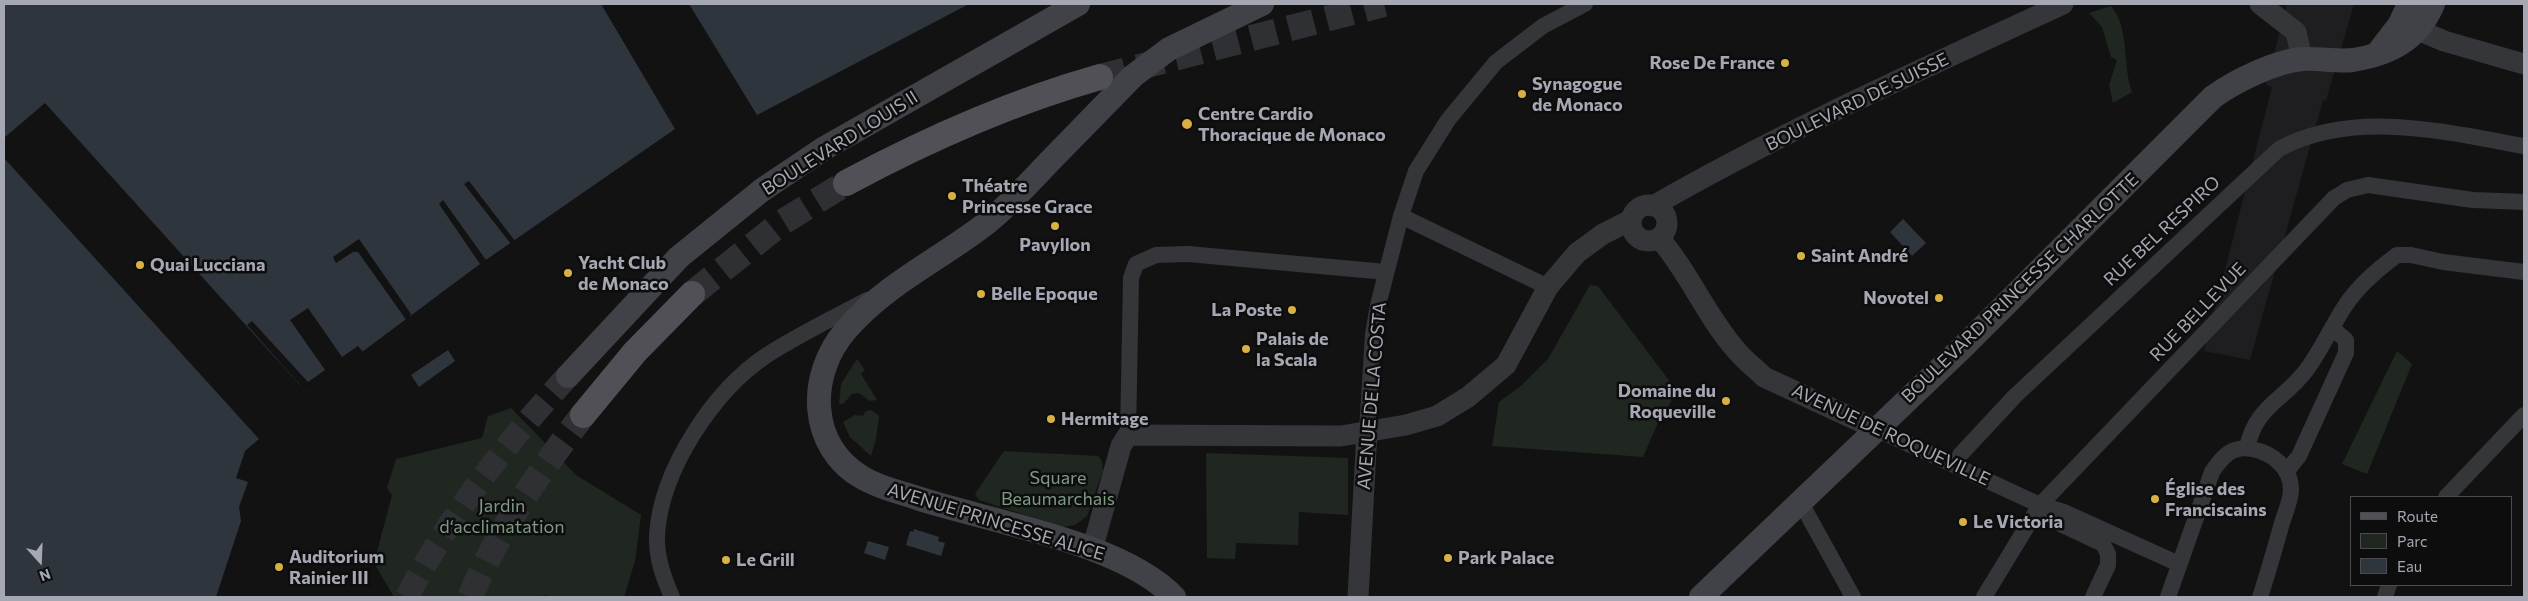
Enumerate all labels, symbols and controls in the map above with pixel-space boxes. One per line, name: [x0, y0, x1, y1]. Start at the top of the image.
street label: BOULEVARD DE SUISSE: [1762, 48, 1952, 156]
place label: Rose De France: [1650, 52, 1775, 74]
marker: Rose De France: [1779, 57, 1791, 69]
place label: Synagogue de Monaco: [1532, 73, 1623, 116]
street label: BOULEVARD LOUIS II: [758, 86, 922, 200]
marker: Synagogue de Monaco: [1516, 88, 1528, 100]
place label: Centre Cardio Thoracique de Monaco: [1198, 103, 1386, 146]
marker: Centre Cardio Thoracique de Monaco: [1180, 117, 1194, 131]
street label: BOULEVARD PRINCESSE CHARLOTTE: [1897, 169, 2143, 407]
street label: RUE BEL RESPIRO: [2099, 172, 2225, 290]
place label: Théatre Princesse Grace: [962, 175, 1092, 218]
marker: Théatre Princesse Grace: [946, 190, 958, 202]
marker: Pavyllon: [1049, 220, 1061, 232]
place label: Pavyllon: [1019, 234, 1091, 256]
place label: Saint André: [1811, 245, 1908, 267]
marker: Saint André: [1795, 250, 1807, 262]
place label: Yacht Club de Monaco: [578, 252, 669, 294]
place label: Quai Lucciana: [150, 254, 265, 276]
street label: RUE BELLEVUE: [2146, 258, 2250, 366]
marker: Quai Lucciana: [134, 259, 146, 271]
marker: Yacht Club de Monaco: [562, 267, 574, 279]
place label: Belle Epoque: [991, 283, 1098, 305]
place label: Novotel: [1863, 287, 1929, 309]
marker: Belle Epoque: [975, 288, 987, 300]
marker: Novotel: [1933, 292, 1945, 304]
place label: La Poste: [1211, 299, 1282, 321]
street label: AVENUE DE LA COSTA: [1353, 301, 1391, 491]
marker: La Poste: [1286, 304, 1298, 316]
place label: Palais de la Scala: [1256, 328, 1328, 370]
marker: Palais de la Scala: [1240, 343, 1252, 355]
place label: Domaine du Roqueville: [1618, 380, 1716, 422]
street label: AVENUE DE ROQUEVILLE: [1789, 380, 1993, 490]
marker: Domaine du Roqueville: [1720, 395, 1732, 407]
place label: Hermitage: [1061, 408, 1148, 430]
marker: Hermitage: [1045, 413, 1057, 425]
park label: Square Beaumarchais: [1001, 467, 1115, 509]
place label: Église des Franciscains: [2165, 478, 2267, 520]
street label: AVENUE PRINCESSE ALICE: [885, 479, 1107, 565]
marker: Église des Franciscains: [2149, 493, 2161, 505]
park label: Jardin d‘acclimatation: [439, 495, 565, 538]
legend: [2350, 496, 2513, 586]
text: Route: [2397, 507, 2438, 525]
place label: Le Victoria: [1973, 511, 2063, 533]
marker: Le Victoria: [1957, 516, 1969, 528]
text: Parc: [2397, 532, 2427, 550]
north arrow: [15, 536, 65, 586]
place label: Auditorium Rainier III: [289, 546, 384, 588]
place label: Park Palace: [1458, 547, 1554, 569]
place label: Le Grill: [736, 549, 795, 571]
marker: Park Palace: [1442, 552, 1454, 564]
marker: Le Grill: [720, 554, 732, 566]
text: Eau: [2397, 557, 2422, 575]
marker: Auditorium Rainier III: [273, 561, 285, 573]
text: N: [37, 566, 53, 585]

